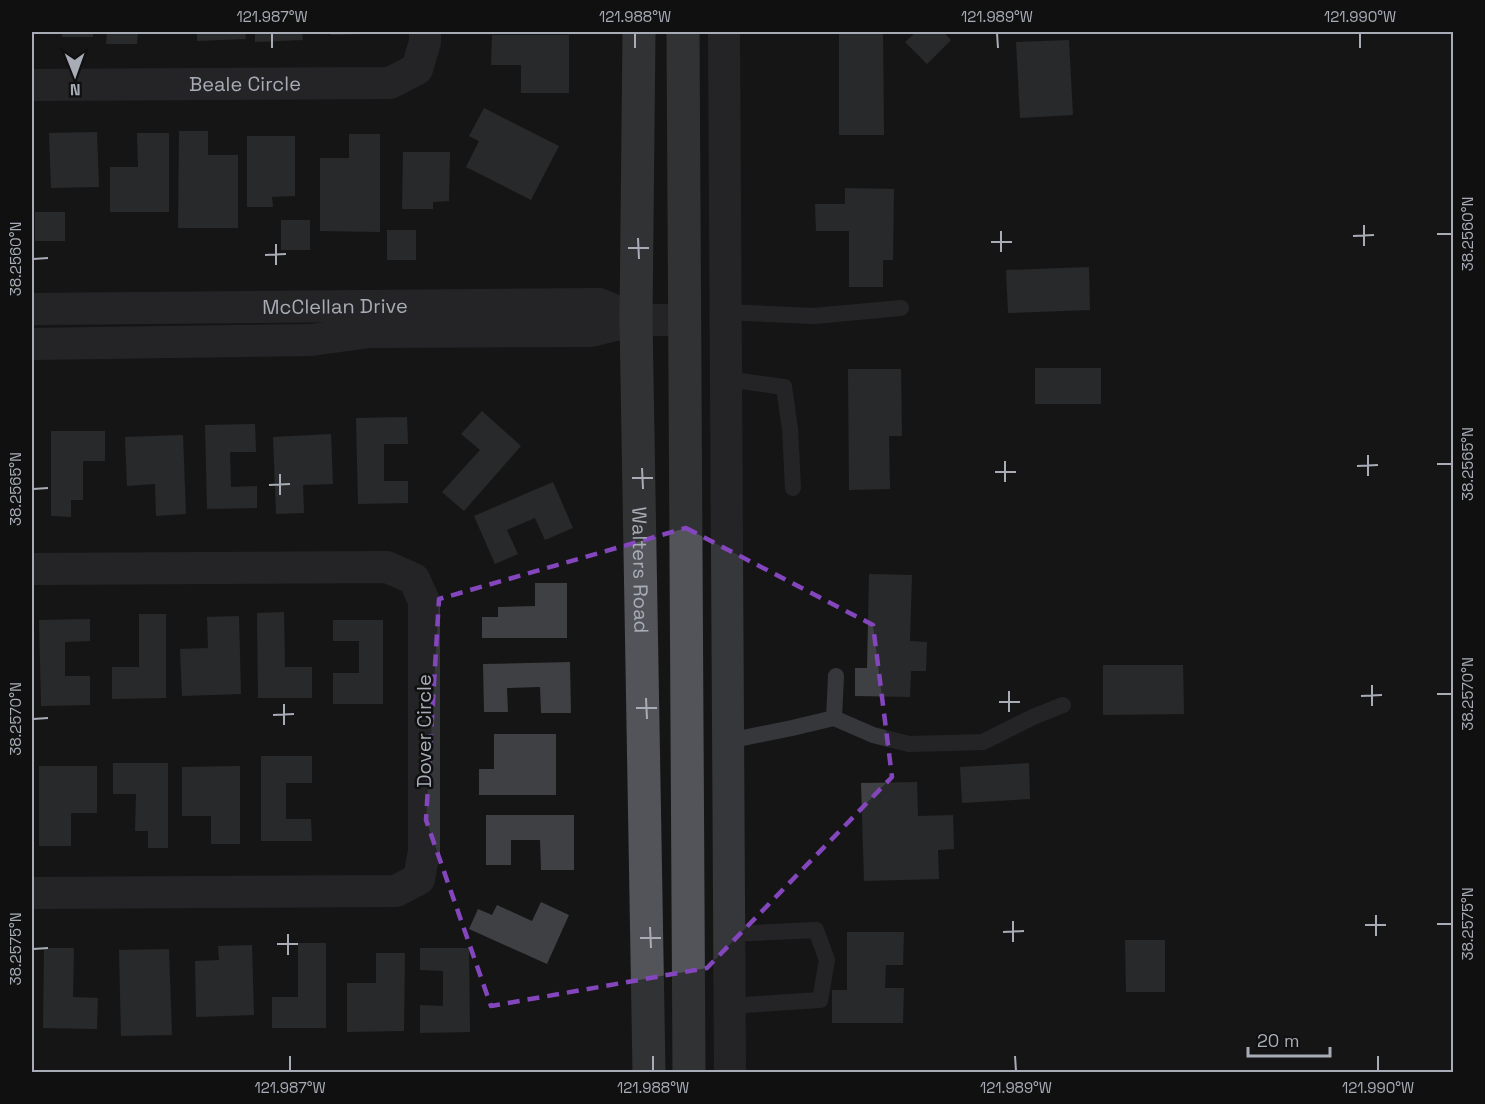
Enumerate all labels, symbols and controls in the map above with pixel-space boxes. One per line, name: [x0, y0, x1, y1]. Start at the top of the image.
text: 121.987°W: [236, 7, 308, 26]
text: 121.988°W: [599, 7, 671, 26]
text: 121.989°W: [961, 7, 1033, 26]
text: 121.990°W: [1324, 7, 1396, 26]
north arrow: [45, 45, 105, 105]
street label: Beale Circle: [189, 70, 301, 97]
text: N: [70, 79, 81, 100]
text: 38.2560°N: [1458, 197, 1477, 271]
text: 38.2560°N: [6, 222, 25, 296]
street label: McClellan Drive: [262, 293, 408, 320]
text: 38.2565°N: [1458, 427, 1477, 501]
text: 38.2565°N: [6, 452, 25, 526]
street label: Walters Road: [626, 506, 654, 633]
text: 38.2570°N: [1458, 657, 1477, 731]
street label: Dover Circle: [411, 674, 437, 788]
text: 38.2570°N: [6, 682, 25, 756]
text: 38.2575°N: [1458, 887, 1477, 961]
text: 38.2575°N: [6, 912, 25, 986]
scale bar: [1248, 1020, 1330, 1058]
text: 20 m: [1257, 1029, 1300, 1052]
text: 121.987°W: [254, 1078, 326, 1097]
text: 121.988°W: [617, 1078, 689, 1097]
text: 121.989°W: [980, 1078, 1052, 1097]
text: 121.990°W: [1342, 1078, 1414, 1097]

